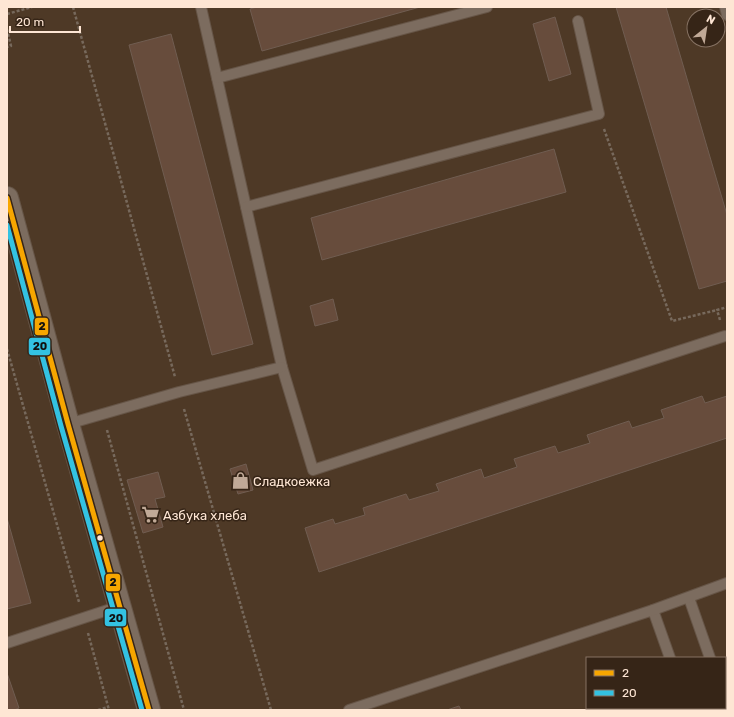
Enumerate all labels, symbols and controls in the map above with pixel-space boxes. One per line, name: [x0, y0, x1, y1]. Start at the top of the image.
scale bar: [10, 8, 80, 34]
north arrow: [686, 8, 726, 48]
text: N: [704, 12, 717, 27]
text: 20 m: [16, 15, 44, 29]
line badge: 2: [34, 317, 49, 336]
text: 2: [38, 320, 46, 333]
line badge: 20: [28, 337, 51, 356]
text: 20: [33, 340, 47, 353]
shop icon: Сладкоежка: [230, 471, 250, 491]
place label: Сладкоежка: [253, 474, 330, 489]
supermarket icon: Азбука хлеба: [140, 505, 160, 525]
place label: Азбука хлеба: [163, 508, 247, 523]
unlabelled marker: [95, 533, 105, 543]
line badge: 2: [105, 573, 121, 592]
text: 2: [109, 576, 117, 589]
line badge: 20: [104, 608, 127, 627]
text: 20: [109, 612, 123, 625]
legend: [586, 657, 726, 709]
text: 2: [622, 666, 629, 680]
text: 20: [622, 686, 637, 700]

